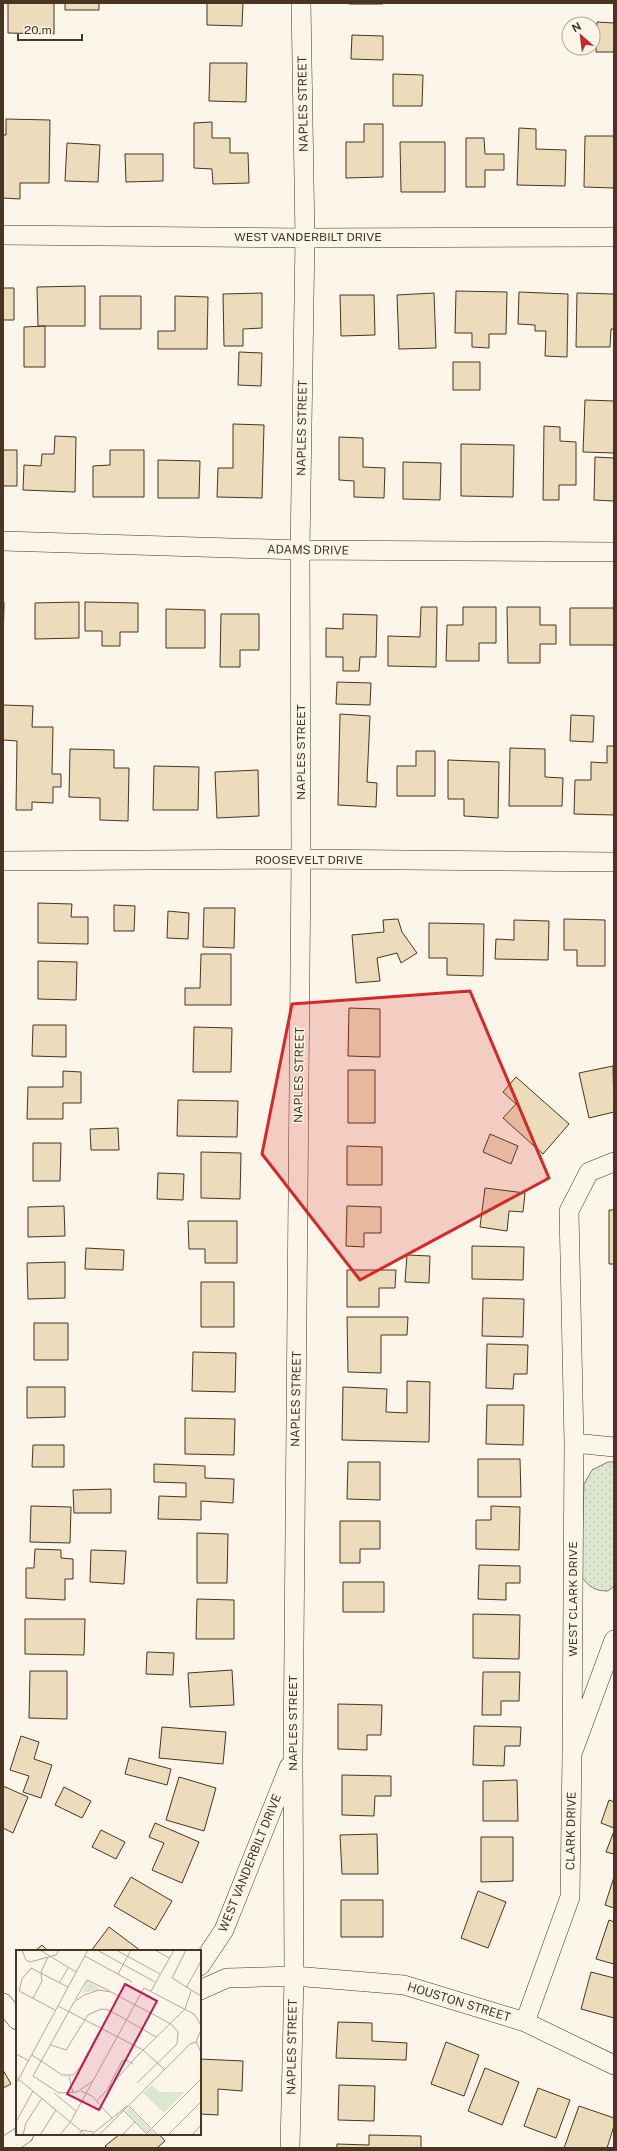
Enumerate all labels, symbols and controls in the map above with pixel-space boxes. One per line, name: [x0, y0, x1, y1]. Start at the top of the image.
scale bar: [18, 16, 82, 42]
north arrow: [561, 16, 601, 56]
text: N: [570, 20, 583, 34]
text: 20 m: [24, 23, 52, 37]
street label: NAPLES STREET: [295, 56, 311, 152]
street label: WEST VANDERBILT DRIVE: [234, 230, 382, 244]
street label: NAPLES STREET: [294, 380, 310, 476]
street label: ADAMS DRIVE: [267, 542, 349, 558]
street label: NAPLES STREET: [294, 704, 308, 800]
street label: ROOSEVELT DRIVE: [255, 853, 363, 867]
street label: NAPLES STREET: [291, 1027, 307, 1123]
street label: NAPLES STREET: [288, 1351, 304, 1447]
street label: WEST CLARK DRIVE: [566, 1541, 580, 1657]
street label: NAPLES STREET: [286, 1675, 300, 1771]
street label: WEST VANDERBILT DRIVE: [216, 1792, 284, 1934]
street label: CLARK DRIVE: [563, 1792, 579, 1870]
inset map: [16, 1950, 201, 2135]
street label: HOUSTON STREET: [406, 1980, 512, 2024]
street label: NAPLES STREET: [284, 1999, 300, 2095]

